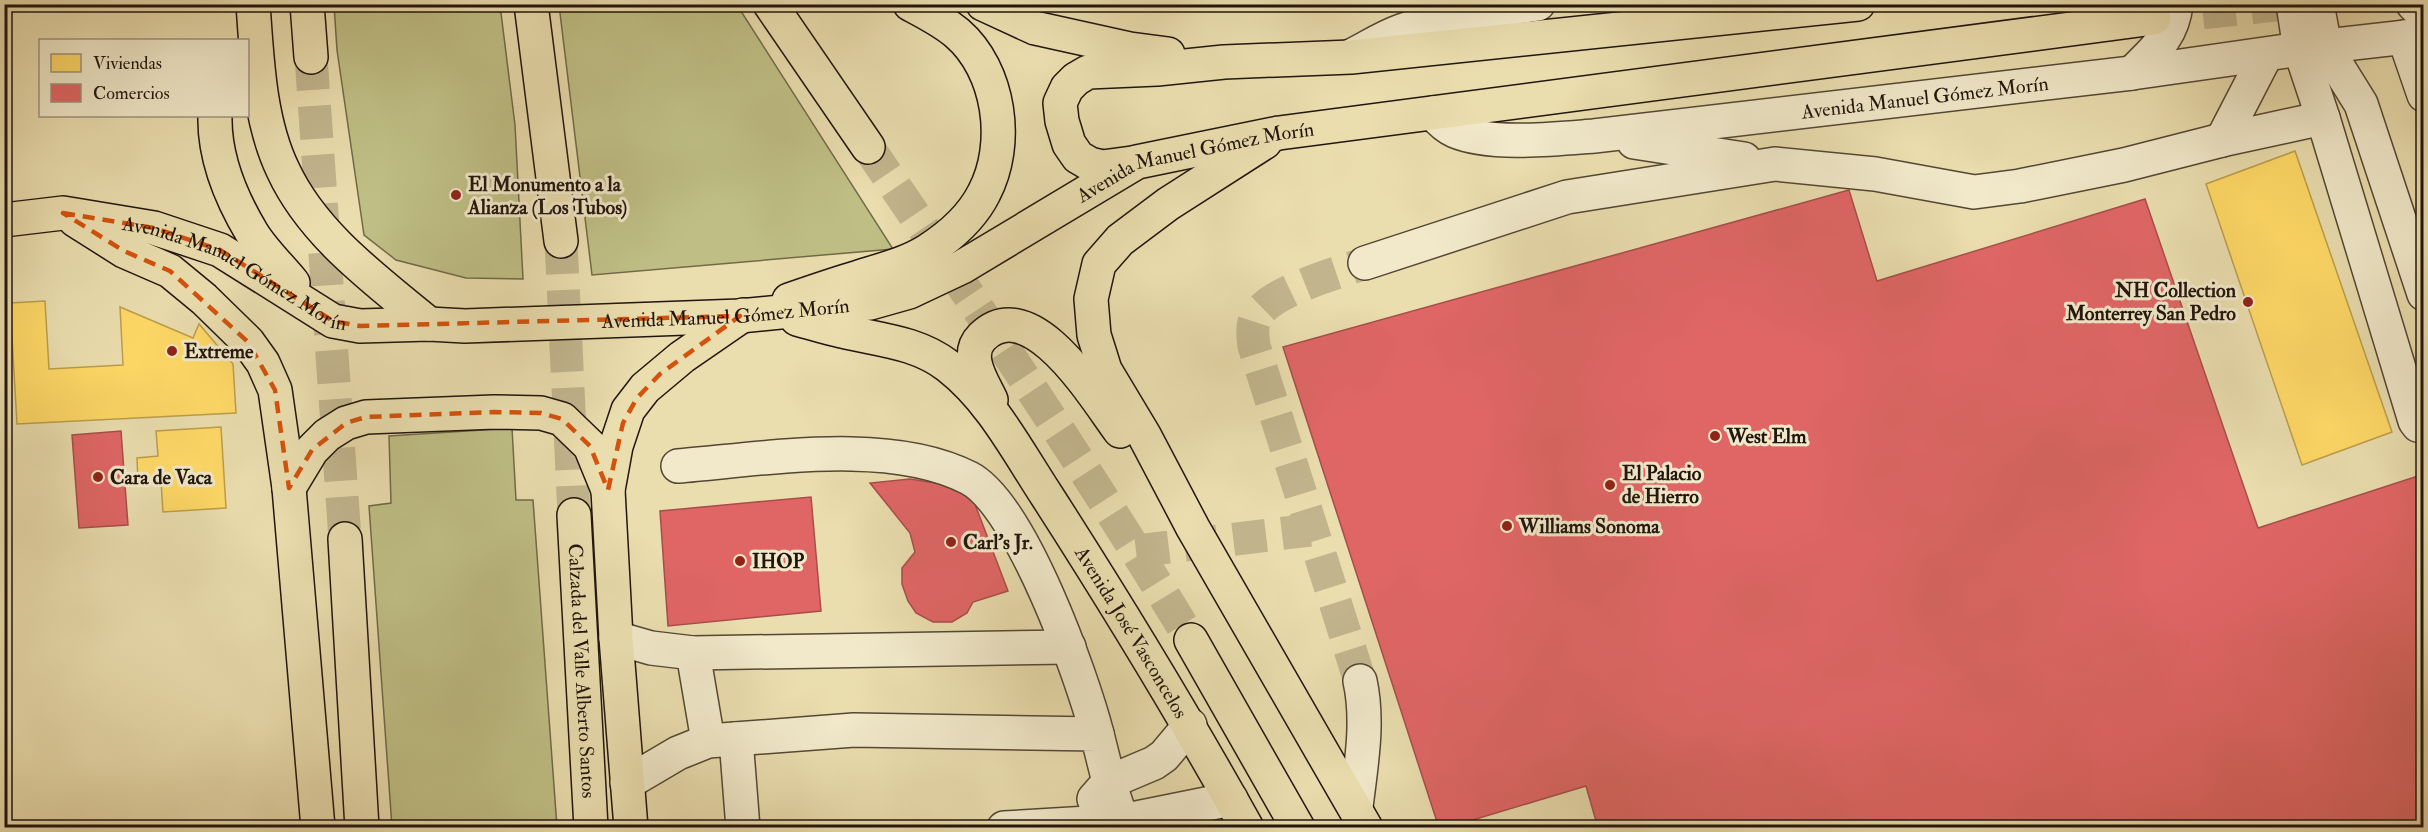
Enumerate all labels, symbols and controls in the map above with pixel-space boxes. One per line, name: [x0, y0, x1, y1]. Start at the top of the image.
legend: [39, 39, 249, 117]
text: Viviendas: [93, 52, 162, 75]
street label: Avenida Manuel Gómez Morín: [1799, 71, 2050, 125]
text: Comercios: [93, 82, 170, 105]
street label: Avenida Manuel Gómez Morín: [1071, 117, 1315, 209]
place label: El Monumento a la Alianza (Los Tubos): [467, 172, 627, 220]
marker: El Monumento a la Alianza (Los Tubos): [449, 188, 463, 202]
street label: Avenida Manuel Gómez Morín: [119, 211, 349, 336]
place label: NH Collection Monterrey San Pedro: [2065, 278, 2237, 327]
street label: Avenida Manuel Gómez Morín: [600, 293, 851, 334]
marker: NH Collection Monterrey San Pedro: [2241, 295, 2255, 309]
place label: Extreme: [184, 339, 254, 364]
marker: Extreme: [165, 344, 179, 358]
place label: West Elm: [1726, 424, 1807, 449]
marker: West Elm: [1708, 429, 1722, 443]
place label: El Palacio de Hierro: [1622, 461, 1702, 509]
place label: Cara de Vaca: [110, 465, 213, 490]
marker: Cara de Vaca: [91, 470, 105, 484]
marker: El Palacio de Hierro: [1603, 478, 1617, 492]
place label: Williams Sonoma: [1518, 514, 1660, 539]
marker: Williams Sonoma: [1500, 519, 1514, 533]
place label: Carl's Jr.: [963, 530, 1033, 555]
marker: Carl's Jr.: [944, 535, 958, 549]
street label: Avenida José Vasconcelos: [1069, 541, 1193, 723]
street label: Calzada del Valle Alberto Santos: [563, 543, 601, 799]
place label: IHOP: [752, 549, 804, 574]
marker: IHOP: [733, 554, 747, 568]

